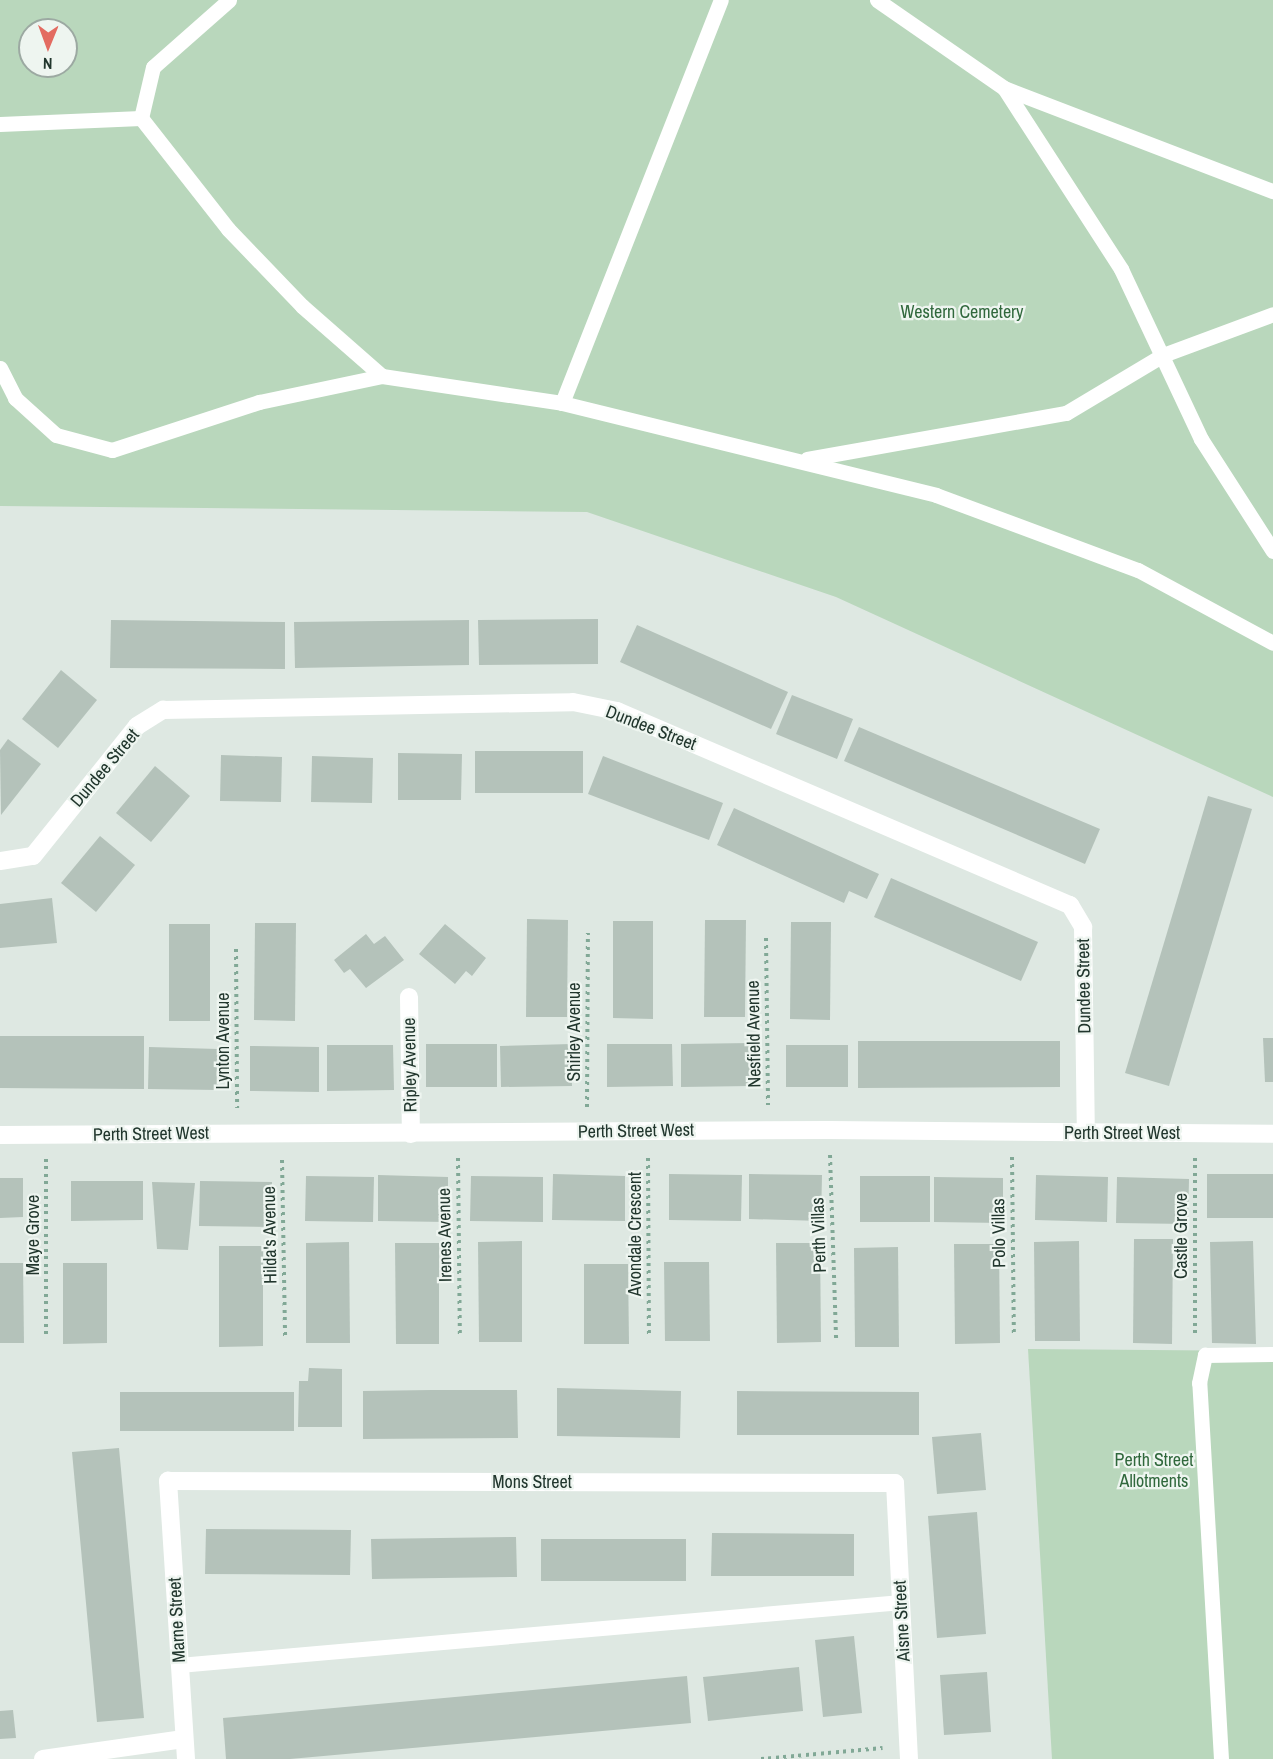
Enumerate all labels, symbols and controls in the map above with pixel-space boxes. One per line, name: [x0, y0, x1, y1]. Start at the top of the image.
north arrow: [18, 18, 78, 78]
text: N: [43, 53, 53, 75]
park label: Western Cemetery: [901, 301, 1023, 323]
street label: Dundee Street: [603, 701, 699, 755]
street label: Dundee Street: [66, 725, 144, 811]
street label: Dundee Street: [1072, 938, 1096, 1034]
street label: Nesfield Avenue: [742, 980, 766, 1088]
street label: Shirley Avenue: [563, 982, 585, 1082]
street label: Lynton Avenue: [212, 992, 234, 1090]
street label: Ripley Avenue: [398, 1017, 422, 1113]
street label: Perth Street West: [578, 1119, 694, 1143]
street label: Perth Street West: [93, 1122, 209, 1146]
street label: Perth Street West: [1064, 1122, 1180, 1144]
street label: Avondale Crescent: [624, 1172, 646, 1296]
street label: Hilda's Avenue: [258, 1186, 282, 1284]
street label: Irenes Avenue: [433, 1187, 457, 1283]
street label: Castle Grove: [1170, 1193, 1192, 1279]
street label: Maye Grove: [22, 1195, 44, 1275]
street label: Perth Villas: [807, 1197, 831, 1273]
street label: Polo Villas: [988, 1198, 1010, 1268]
park label: Perth Street Allotments: [1115, 1450, 1193, 1492]
street label: Mons Street: [492, 1471, 572, 1493]
street label: Marne Street: [164, 1577, 190, 1663]
street label: Aisne Street: [889, 1580, 915, 1662]

